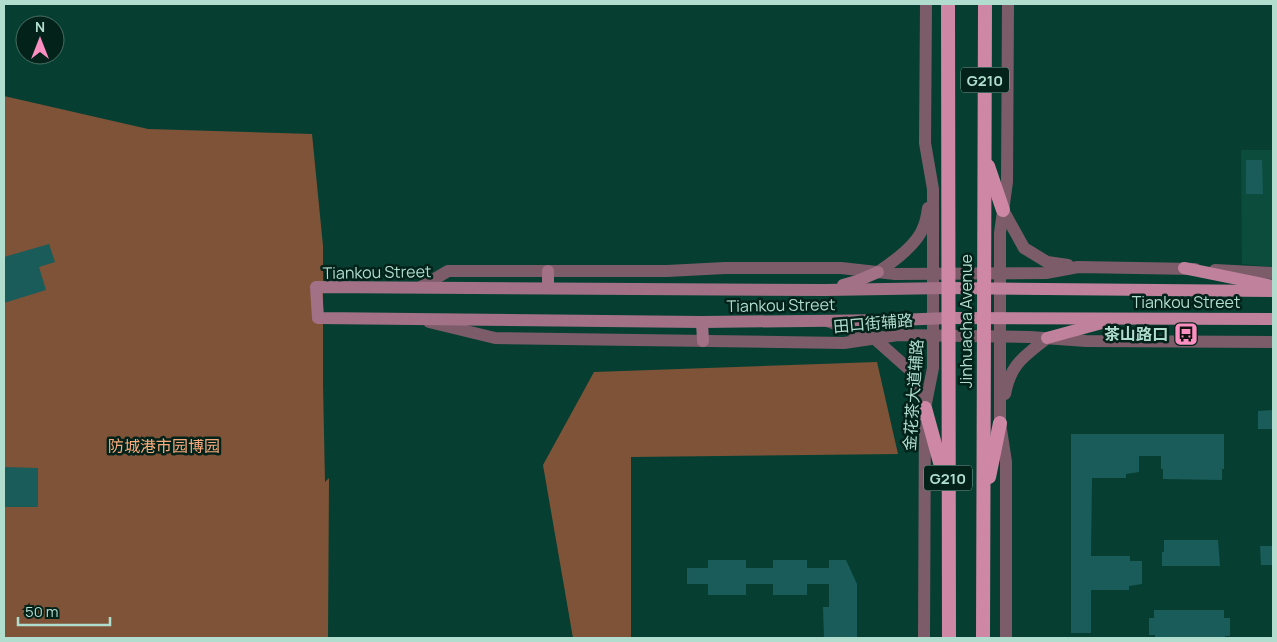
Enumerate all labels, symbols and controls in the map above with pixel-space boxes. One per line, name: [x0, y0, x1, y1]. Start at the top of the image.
north arrow: [15, 15, 65, 65]
text: N: [35, 17, 45, 36]
road number: G210: [961, 68, 1009, 92]
street label: Jinhuacha Avenue: [955, 254, 977, 388]
street label: Tiankou Street: [323, 260, 431, 284]
street label: Tiankou Street: [1132, 291, 1240, 313]
street label: Tiankou Street: [727, 293, 835, 317]
street label: 田口街辅路: [832, 309, 914, 337]
bus stop icon: 茶山路口: [1173, 321, 1199, 347]
place label: 茶山路口: [1104, 323, 1168, 345]
street label: 金花茶大道辅路: [898, 338, 928, 452]
park label: 防城港市园博园: [108, 435, 220, 457]
road number: G210: [924, 466, 972, 490]
scale bar: [18, 594, 110, 626]
text: 50 m: [25, 601, 59, 622]

